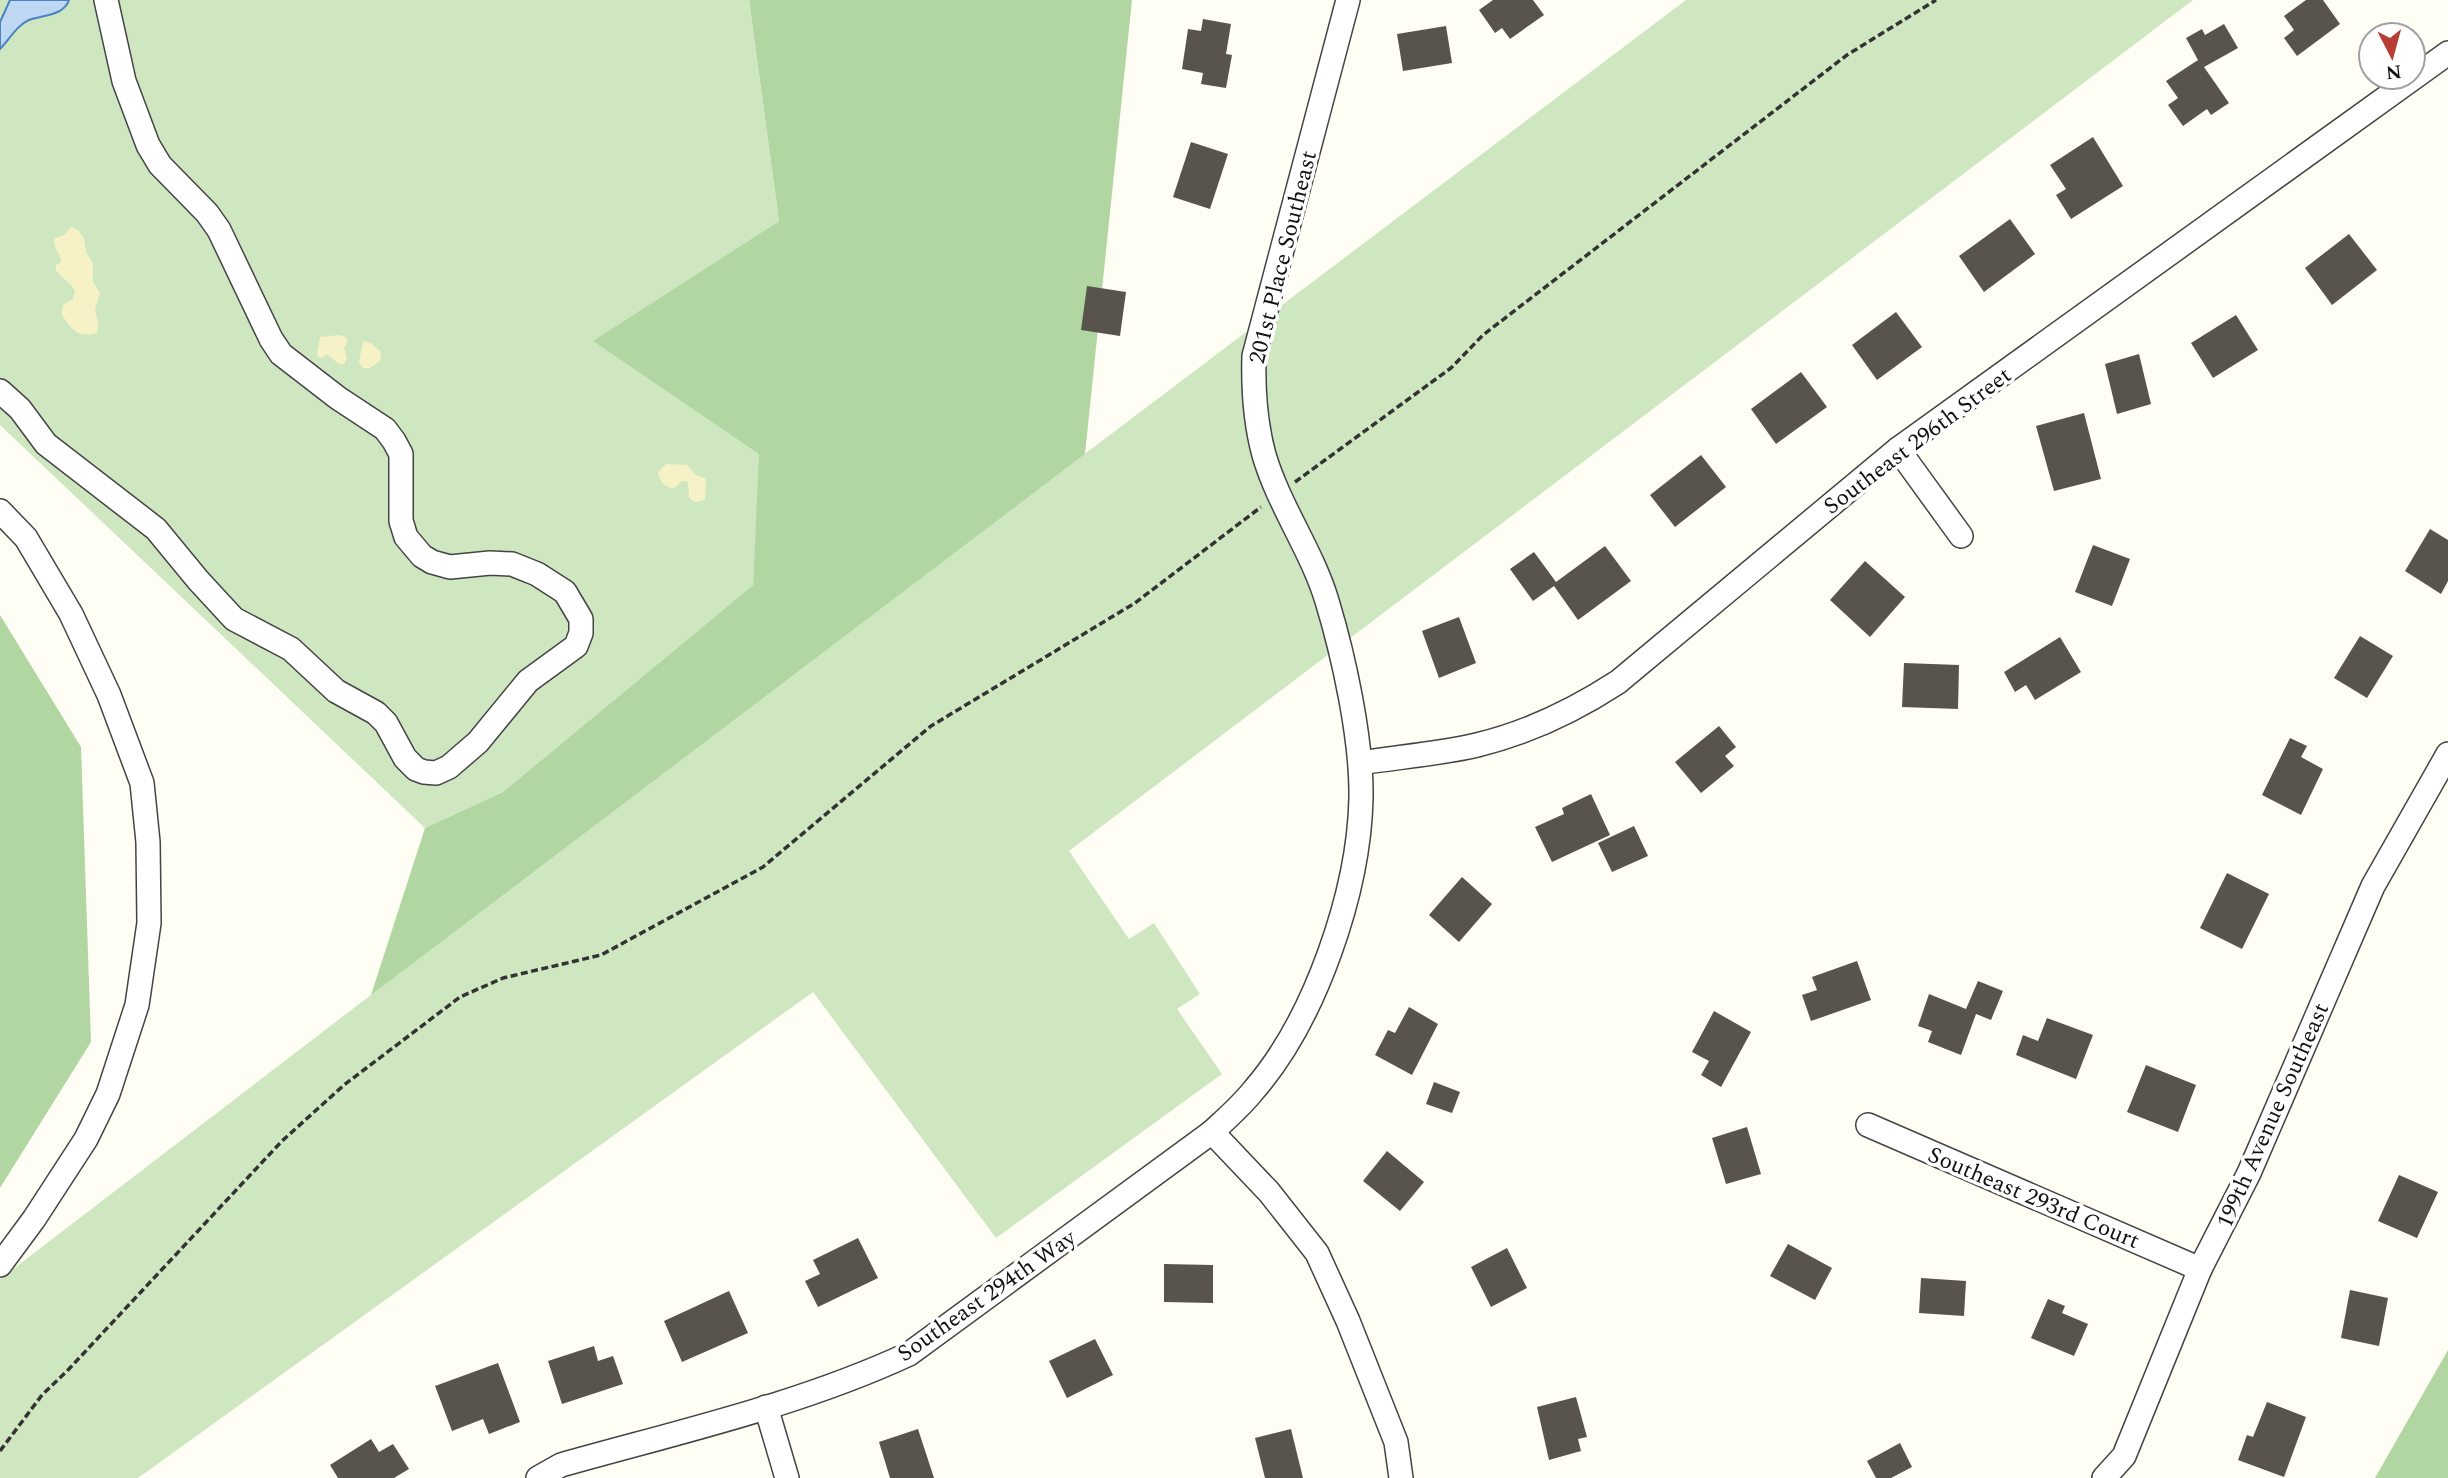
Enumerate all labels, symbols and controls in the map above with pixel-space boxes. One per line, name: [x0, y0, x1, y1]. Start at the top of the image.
north arrow: [2357, 21, 2427, 91]
text: N: [2384, 56, 2403, 87]
street label: 201st Place Southeast: [1240, 147, 1327, 368]
street label: Southeast 296th Street: [1816, 359, 2019, 524]
street label: 199th Avenue Southeast: [2208, 997, 2339, 1234]
street label: Southeast 293rd Court: [1922, 1138, 2145, 1259]
street label: Southeast 294th Way: [890, 1221, 1084, 1371]

